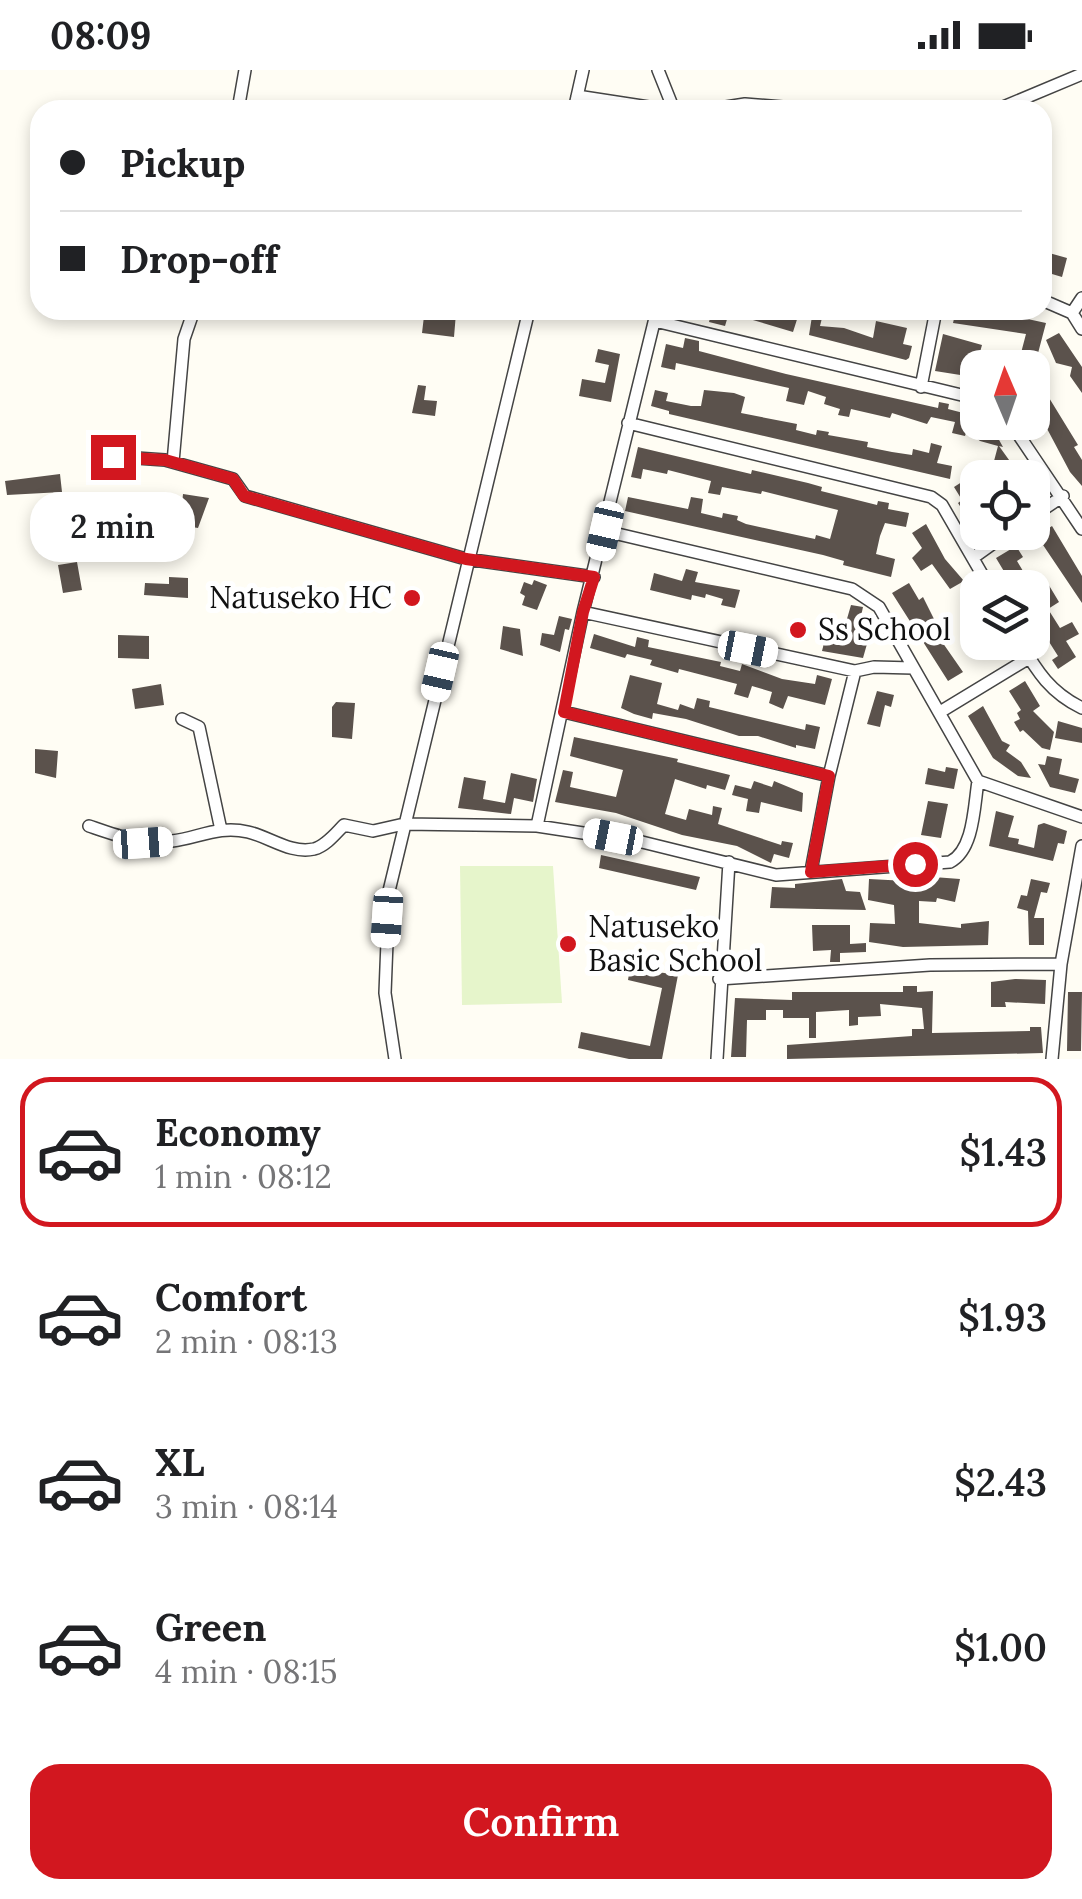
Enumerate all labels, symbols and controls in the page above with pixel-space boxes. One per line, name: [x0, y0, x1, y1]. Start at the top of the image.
text: 08:09: [50, 11, 151, 59]
text: Pickup: [120, 139, 245, 187]
text: Drop-off: [120, 235, 278, 283]
north arrow: [960, 350, 1050, 440]
map controls: [960, 350, 1050, 660]
route end: [91, 435, 136, 480]
button: locate: [960, 460, 1050, 550]
callout: 2 min: [31, 492, 196, 562]
car: [584, 498, 626, 564]
text: 2 min: [70, 506, 155, 547]
button: layers: [960, 570, 1050, 660]
place label: Natuseko HC: [209, 578, 392, 616]
marker: Natuseko HC: [401, 587, 423, 609]
place label: Ss School: [818, 610, 951, 648]
marker: Ss School: [787, 619, 809, 641]
car: [716, 629, 780, 669]
car: [419, 639, 461, 705]
car: [581, 817, 645, 857]
car: [112, 826, 174, 860]
route start: [893, 842, 938, 887]
car: [370, 887, 404, 949]
place label: Natuseko Basic School: [588, 907, 763, 979]
marker: Natuseko Basic School: [557, 933, 579, 955]
icon: car: [35, 1107, 125, 1197]
text: Economy: [155, 1108, 321, 1156]
text: $1.43: [960, 1128, 1047, 1176]
text: 1 min · 08:12: [155, 1156, 332, 1197]
icon: car: [35, 1272, 125, 1362]
text: Comfort: [155, 1273, 307, 1321]
text: $1.93: [958, 1293, 1047, 1341]
text: 2 min · 08:13: [155, 1321, 338, 1362]
icon: car: [35, 1437, 125, 1527]
text: XL: [155, 1438, 205, 1486]
text: $2.43: [954, 1458, 1047, 1506]
text: 3 min · 08:14: [155, 1486, 338, 1527]
icon: car: [35, 1602, 125, 1692]
text: Green: [155, 1603, 267, 1651]
text: $1.00: [954, 1623, 1047, 1671]
text: 4 min · 08:15: [155, 1651, 338, 1692]
button: Confirm: [30, 1764, 1052, 1879]

